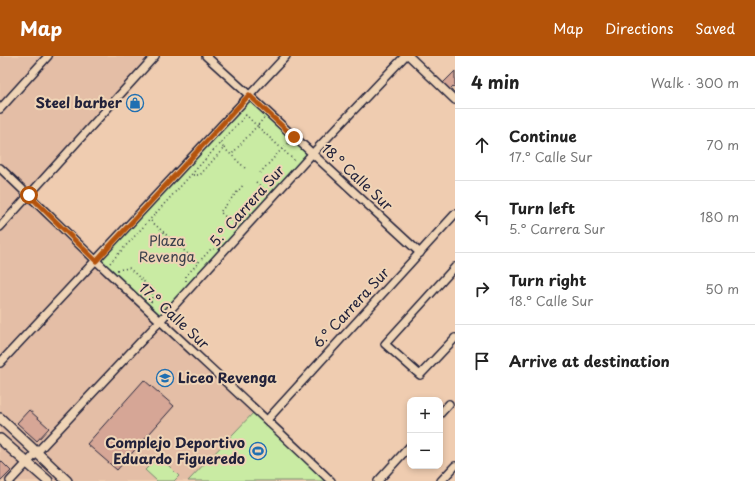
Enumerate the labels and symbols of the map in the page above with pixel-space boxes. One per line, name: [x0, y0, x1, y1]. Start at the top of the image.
place label: Steel barber: [35, 92, 123, 113]
shop icon: Steel barber: [125, 93, 145, 113]
route end: [285, 128, 303, 146]
street label: 18.° Calle Sur: [317, 138, 398, 216]
street label: 5.° Carrera Sur: [204, 160, 289, 251]
route start: [20, 186, 38, 204]
park label: Plaza Revenga: [139, 230, 196, 267]
street label: 6.° Carrera Sur: [308, 263, 394, 353]
street label: 17.° Calle Sur: [134, 277, 215, 354]
place label: Liceo Revenga: [178, 367, 277, 388]
school or university icon: Liceo Revenga: [155, 368, 175, 388]
place label: Complejo Deportivo Eduardo Figueredo: [105, 432, 245, 469]
sports icon: Complejo Deportivo Eduardo Figueredo: [248, 441, 268, 461]

